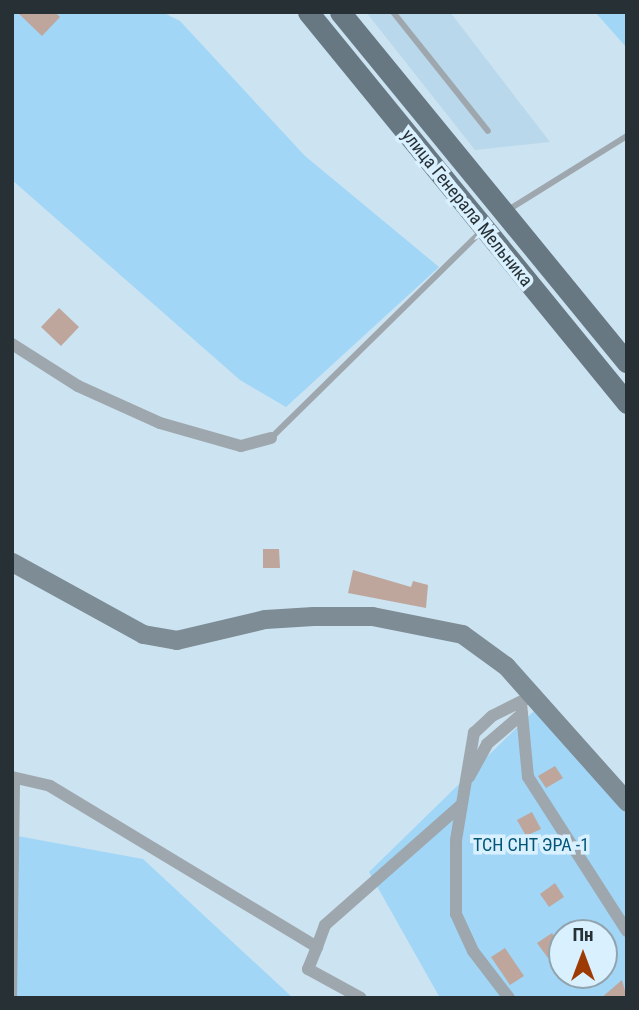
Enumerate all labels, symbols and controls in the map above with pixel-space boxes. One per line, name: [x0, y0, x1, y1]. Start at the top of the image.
street label: улица Генерала Мельника: [397, 125, 537, 291]
park label: ТСН СНТ ЭРА -1: [473, 834, 589, 856]
north arrow: [548, 919, 618, 989]
text: Пн: [572, 923, 594, 946]

